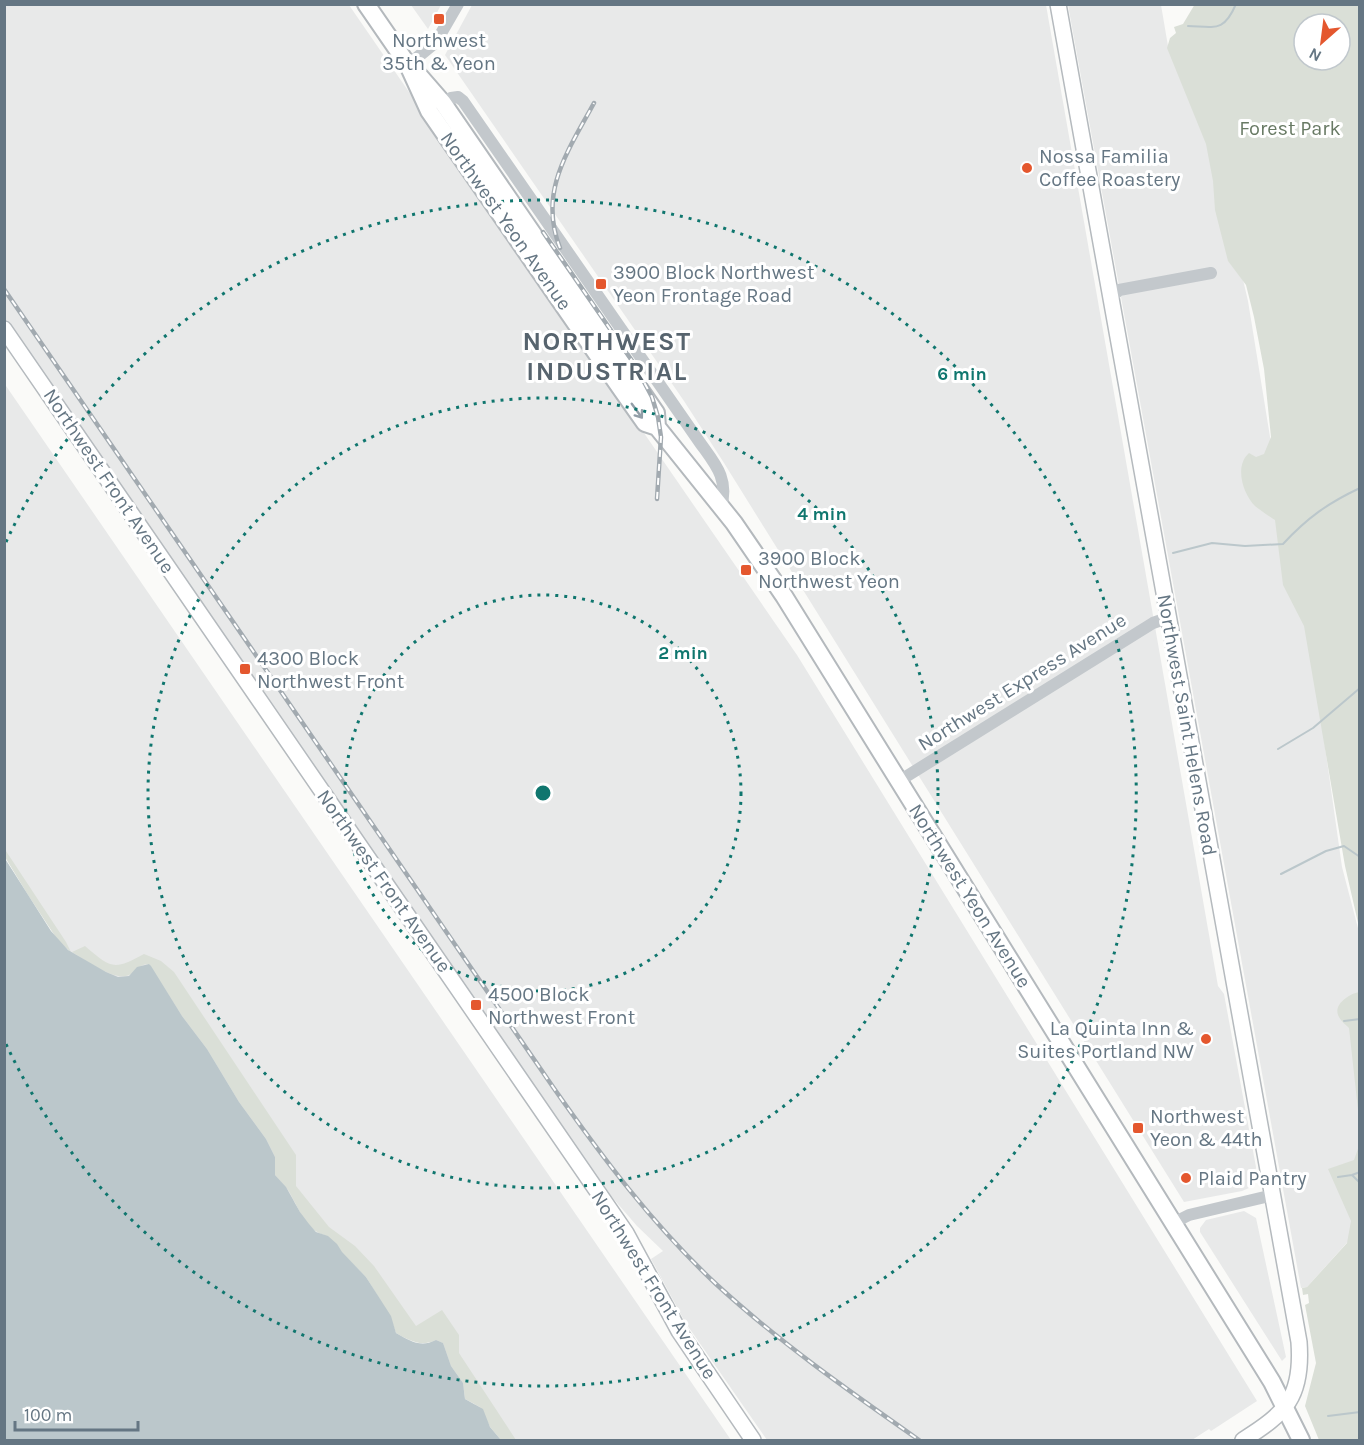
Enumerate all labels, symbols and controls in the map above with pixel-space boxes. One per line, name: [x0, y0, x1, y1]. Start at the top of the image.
marker: Northwest 35th & Yeon: [432, 12, 446, 26]
north arrow: [1292, 12, 1352, 72]
place label: Northwest 35th & Yeon: [382, 29, 496, 75]
text: N: [1306, 44, 1325, 66]
park label: Forest Park: [1239, 117, 1341, 140]
street label: Northwest Yeon Avenue: [436, 127, 576, 315]
place label: Nossa Familia Coffee Roastery: [1039, 145, 1180, 191]
marker: Nossa Familia Coffee Roastery: [1020, 161, 1034, 175]
place label: 3900 Block Northwest Yeon Frontage Road: [613, 261, 815, 307]
marker: 3900 Block Northwest Yeon Frontage Road: [594, 277, 608, 291]
district label: NORTHWEST INDUSTRIAL: [522, 326, 692, 387]
text: 6 min: [937, 363, 987, 385]
street label: Northwest Front Avenue: [39, 384, 179, 578]
one-way arrow: [631, 402, 643, 418]
text: 4 min: [797, 503, 847, 525]
place label: 3900 Block Northwest Yeon: [758, 547, 900, 593]
marker: 3900 Block Northwest Yeon: [739, 563, 753, 577]
street label: Northwest Saint Helens Road: [1153, 592, 1221, 858]
street label: Northwest Express Avenue: [914, 608, 1130, 756]
text: 2 min: [658, 642, 708, 664]
place label: 4300 Block Northwest Front: [257, 647, 405, 693]
marker: 4300 Block Northwest Front: [238, 662, 252, 676]
centre of rings: [533, 783, 553, 803]
street label: Northwest Front Avenue: [312, 785, 456, 977]
street label: Northwest Yeon Avenue: [904, 800, 1036, 992]
place label: 4500 Block Northwest Front: [488, 983, 636, 1029]
marker: 4500 Block Northwest Front: [469, 998, 483, 1012]
place label: La Quinta Inn & Suites Portland NW: [1017, 1017, 1194, 1063]
marker: La Quinta Inn & Suites Portland NW: [1199, 1032, 1213, 1046]
place label: Northwest Yeon & 44th: [1150, 1105, 1263, 1151]
marker: Northwest Yeon & 44th: [1131, 1121, 1145, 1135]
place label: Plaid Pantry: [1198, 1167, 1306, 1190]
marker: Plaid Pantry: [1179, 1171, 1193, 1185]
street label: Northwest Front Avenue: [587, 1187, 721, 1383]
scale bar: [15, 1394, 138, 1432]
text: 100 m: [24, 1404, 72, 1426]

